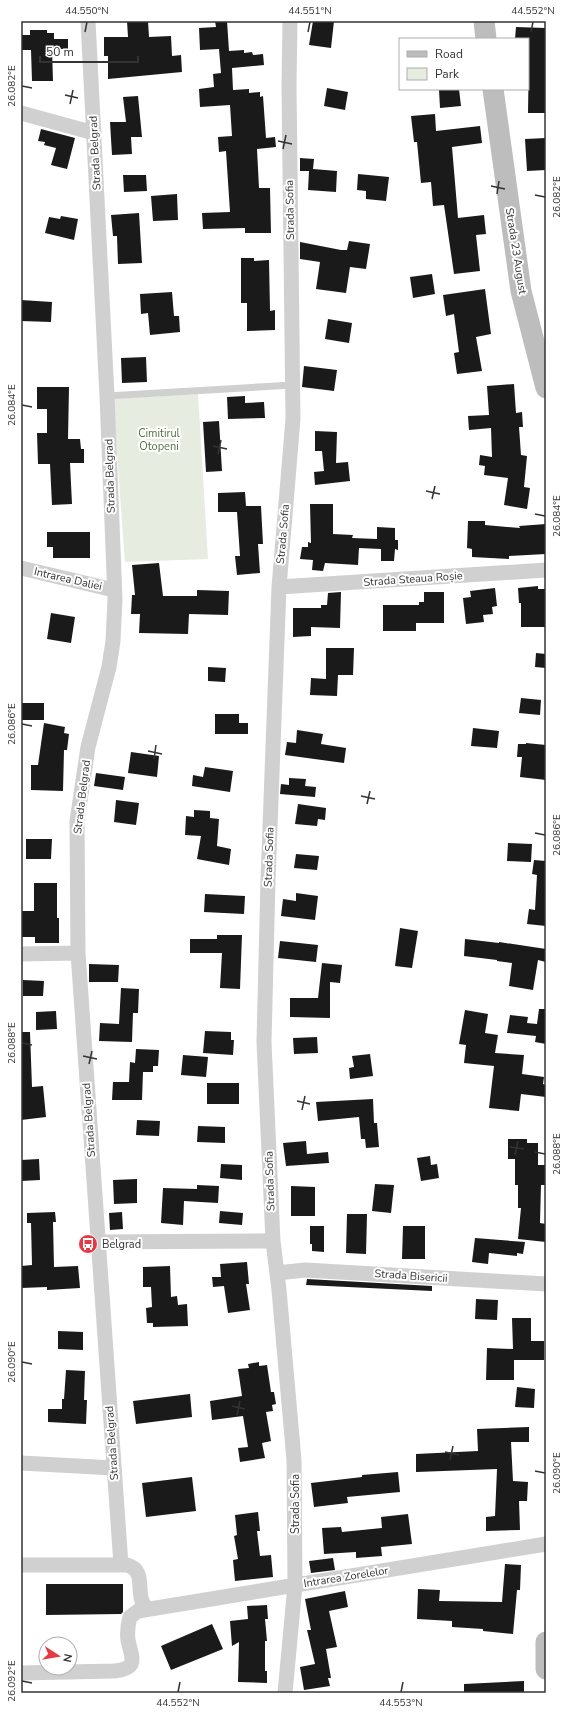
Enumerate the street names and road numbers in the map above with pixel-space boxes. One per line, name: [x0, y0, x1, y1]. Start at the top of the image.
street label: Strada Belgrad: [86, 115, 104, 191]
street label: Strada Sofia: [282, 180, 298, 240]
street label: Strada 23 August: [502, 207, 530, 295]
street label: Strada Belgrad: [101, 439, 119, 513]
street label: Strada Sofia: [273, 503, 293, 565]
street label: Intrarea Daliei: [33, 564, 103, 594]
street label: Strada Steaua Roșie: [363, 568, 463, 590]
street label: Strada Belgrad: [70, 759, 94, 835]
street label: Strada Sofia: [260, 826, 278, 887]
street label: Strada Belgrad: [79, 1082, 99, 1158]
street label: Strada Sofia: [261, 1150, 279, 1211]
street label: Strada Bisericii: [374, 1266, 448, 1286]
street label: Strada Belgrad: [102, 1405, 122, 1481]
street label: Strada Sofia: [288, 1474, 303, 1534]
street label: Intrarea Zorelelor: [303, 1563, 389, 1591]

